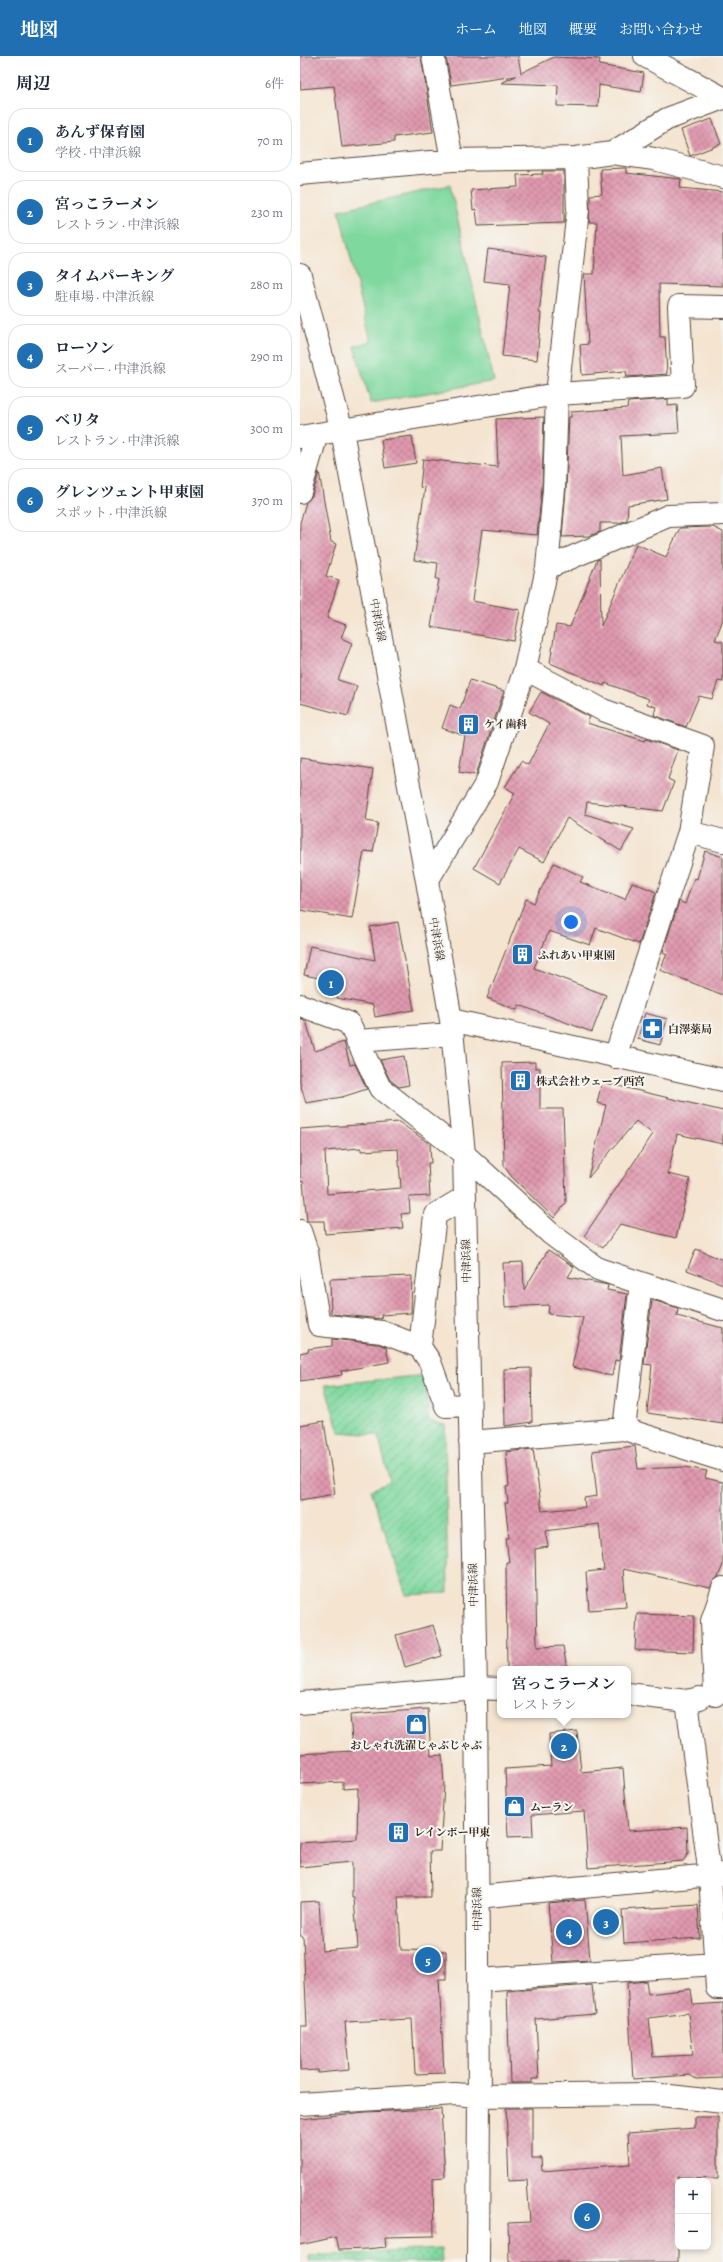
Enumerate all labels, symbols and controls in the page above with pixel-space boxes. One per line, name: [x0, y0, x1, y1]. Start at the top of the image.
text: 地図: [20, 17, 58, 43]
text: ホーム: [455, 20, 497, 39]
text: 地図: [519, 20, 547, 39]
text: 概要: [569, 20, 597, 39]
text: お問い合わせ: [619, 20, 703, 39]
text: 周辺: [16, 72, 50, 95]
text: 6件: [265, 75, 284, 92]
text: あんず保育園: [55, 122, 145, 142]
text: 1: [28, 132, 32, 149]
text: 70 m: [257, 132, 283, 149]
text: 学校 · 中津浜線: [55, 144, 141, 161]
text: 宮っこラーメン: [55, 194, 159, 214]
text: 2: [27, 204, 33, 221]
text: 230 m: [251, 204, 283, 221]
text: レストラン · 中津浜線: [55, 216, 179, 233]
text: タイムパーキング: [55, 266, 174, 286]
text: 3: [27, 276, 33, 293]
text: 280 m: [250, 276, 283, 293]
text: 駐車場 · 中津浜線: [55, 288, 154, 305]
text: ローソン: [55, 338, 114, 358]
text: 4: [27, 348, 33, 365]
text: 290 m: [251, 348, 283, 365]
text: スーパー · 中津浜線: [55, 360, 165, 377]
text: ベリタ: [55, 410, 100, 430]
text: 5: [27, 420, 33, 437]
text: 300 m: [250, 420, 283, 437]
text: レストラン · 中津浜線: [55, 432, 179, 449]
text: グレンツェント甲東園: [55, 482, 204, 502]
text: 6: [27, 492, 33, 509]
text: 370 m: [252, 492, 283, 509]
text: スポット · 中津浜線: [55, 504, 167, 521]
street label: 中津浜線: [366, 597, 389, 643]
building icon: ケイ歯科: [455, 711, 481, 737]
place label: ケイ歯科: [484, 717, 527, 732]
your location: [561, 912, 581, 932]
street label: 中津浜線: [425, 916, 448, 962]
building icon: ふれあい甲東園: [509, 942, 535, 968]
place label: ふれあい甲東園: [538, 948, 615, 963]
pin: 1: [318, 968, 344, 998]
pharmacy icon: 白澤薬局: [640, 1016, 666, 1042]
place label: 白澤薬局: [668, 1022, 712, 1037]
building icon: 株式会社ウェーブ西宮: [508, 1068, 534, 1094]
place label: 株式会社ウェーブ西宮: [536, 1074, 645, 1089]
street label: 中津浜線: [459, 1239, 474, 1283]
street label: 中津浜線: [466, 1563, 481, 1607]
popup: [497, 1666, 631, 1718]
text: 宮っこラーメン: [512, 1674, 616, 1694]
text: レストラン: [512, 1696, 576, 1713]
shop icon: おしゃれ洗濯じゃぶじゃぶ: [403, 1712, 429, 1738]
pin: 2: [551, 1731, 577, 1761]
place label: おしゃれ洗濯じゃぶじゃぶ: [350, 1738, 482, 1753]
shop icon: ムーラン: [501, 1794, 527, 1820]
place label: ムーラン: [530, 1800, 573, 1815]
building icon: レインボー甲東: [386, 1819, 412, 1845]
place label: レインボー甲東: [414, 1825, 490, 1840]
street label: 中津浜線: [470, 1887, 485, 1931]
pin: 3: [593, 1907, 619, 1937]
pin: 4: [556, 1917, 582, 1947]
pin: 5: [415, 1945, 441, 1975]
map controls: [675, 2178, 711, 2250]
button: +: [675, 2178, 711, 2214]
pin: 6: [574, 2201, 600, 2231]
button: −: [675, 2214, 711, 2250]

